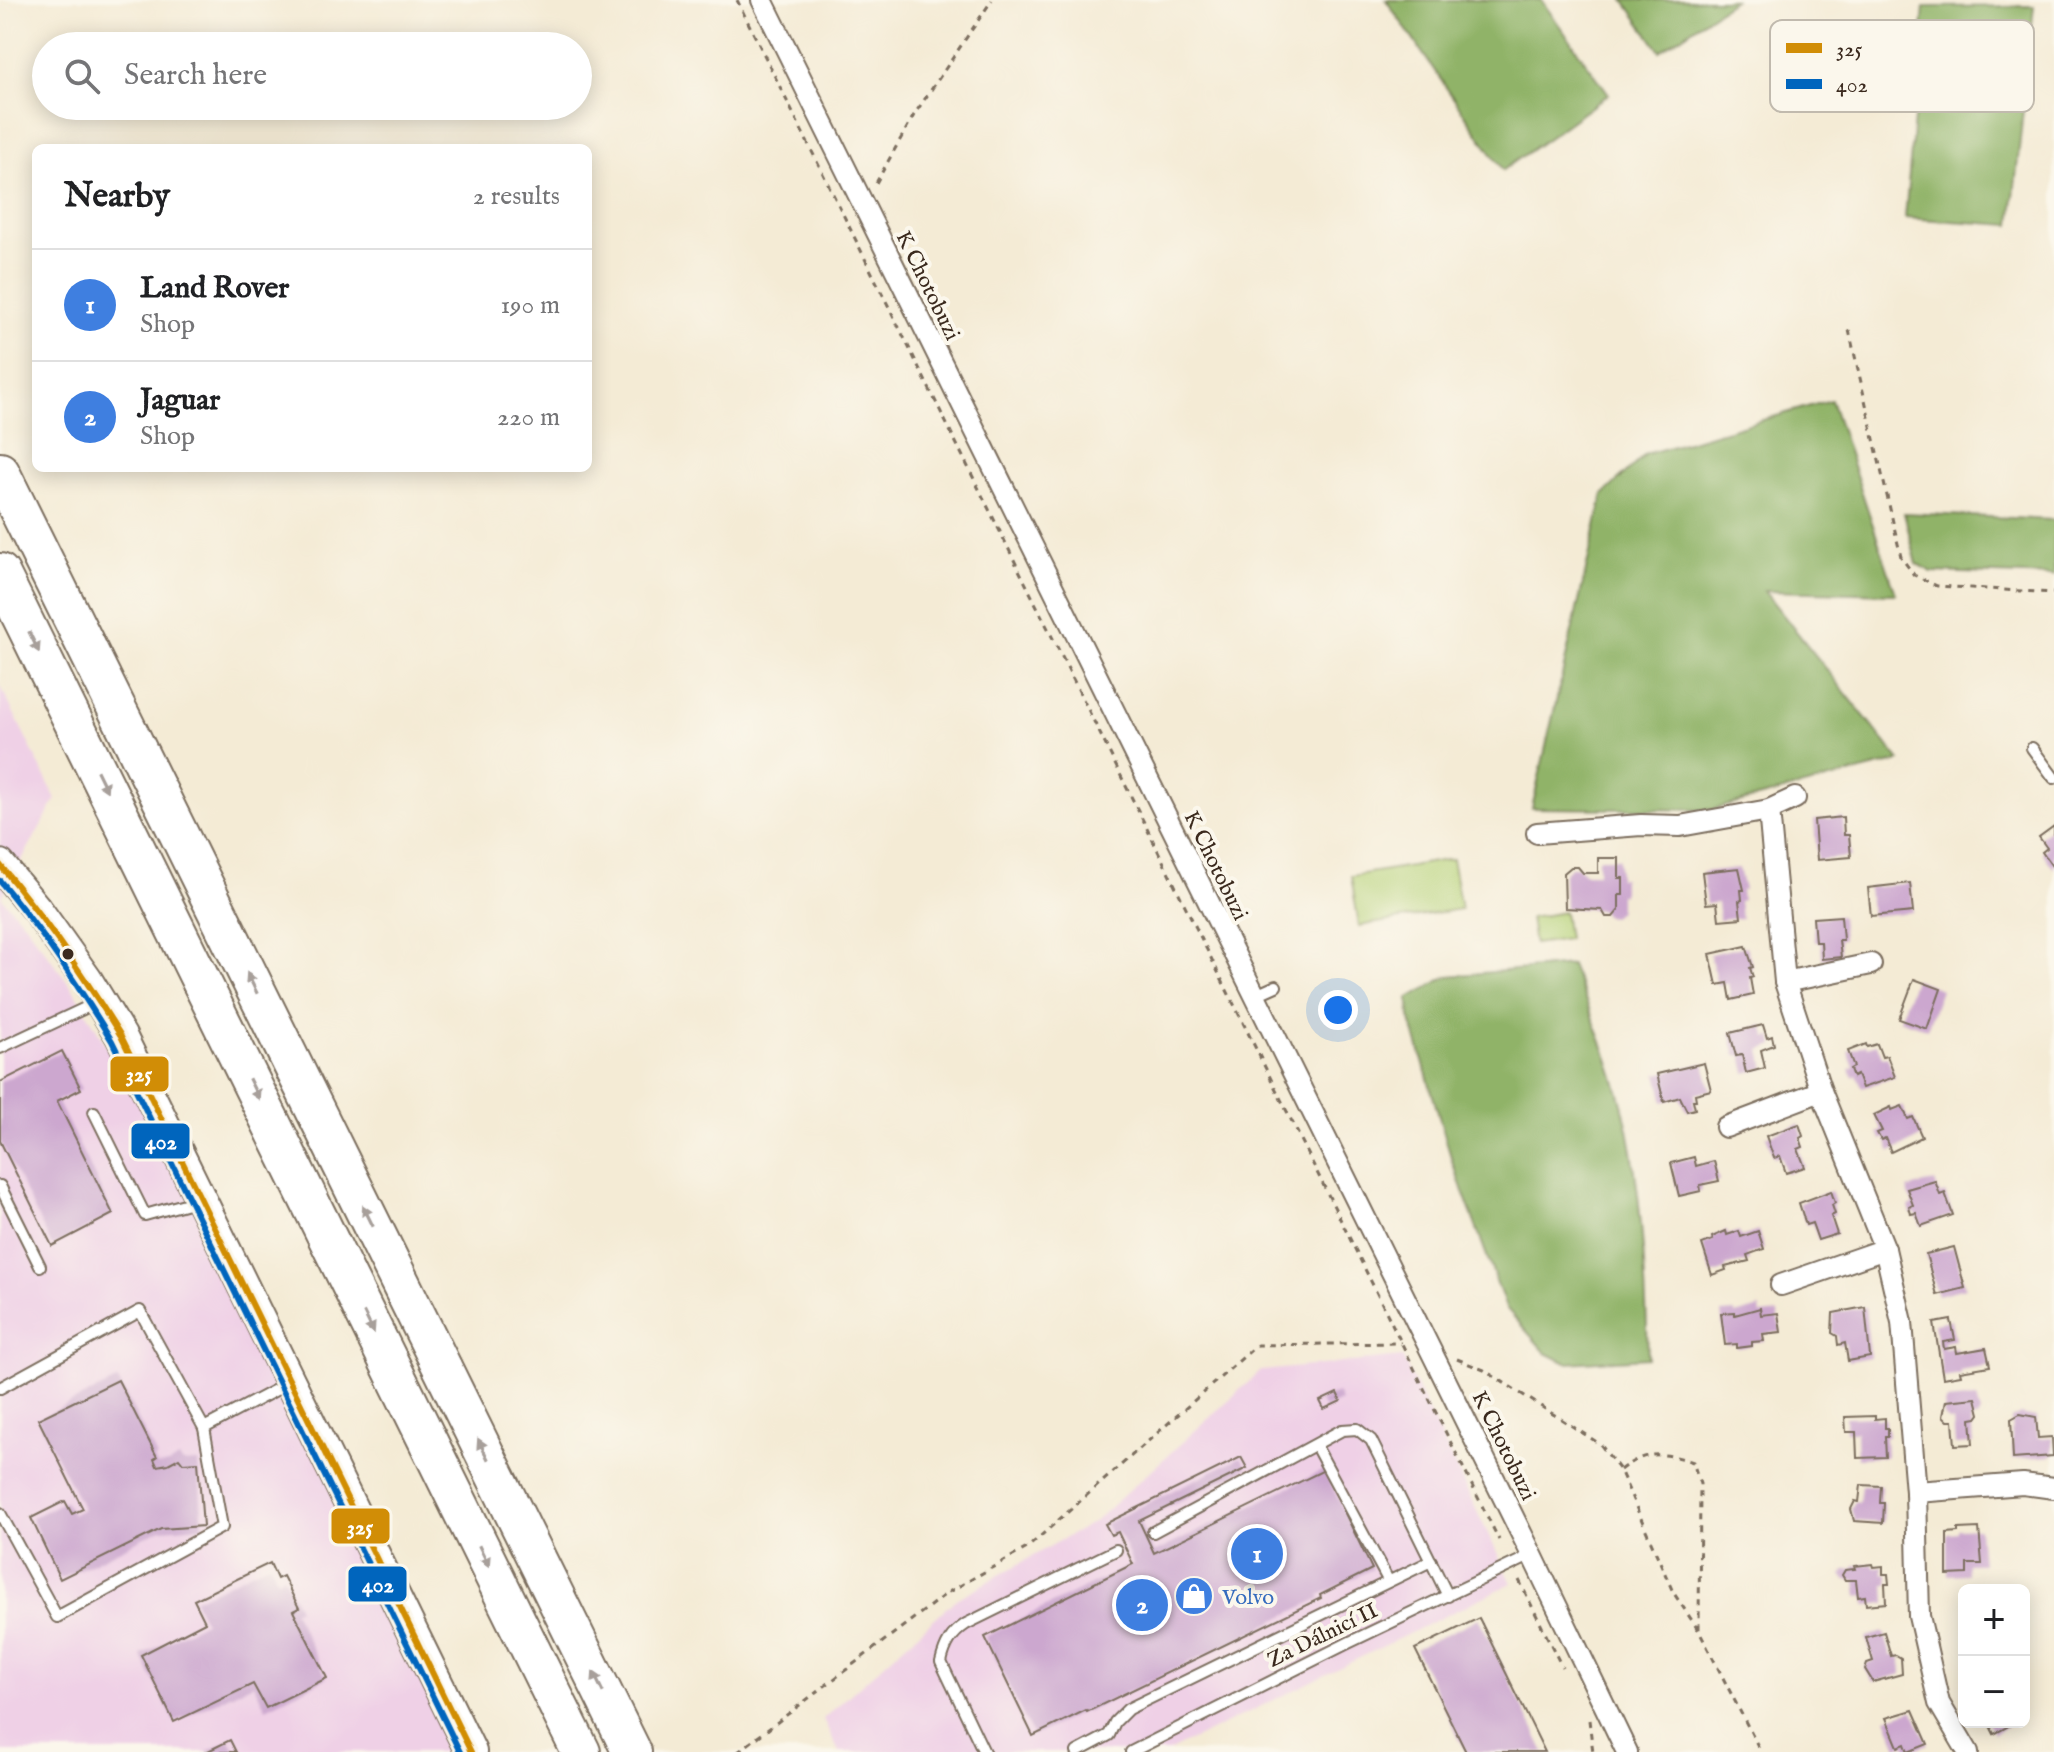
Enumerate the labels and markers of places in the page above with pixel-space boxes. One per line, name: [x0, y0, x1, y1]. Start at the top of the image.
unlabelled marker: [60, 946, 76, 962]
pin: 1: [1231, 1524, 1283, 1584]
pin: 2: [1116, 1575, 1168, 1635]
shop icon: Volvo: [1173, 1575, 1215, 1617]
place label: Volvo: [1221, 1584, 1274, 1612]

